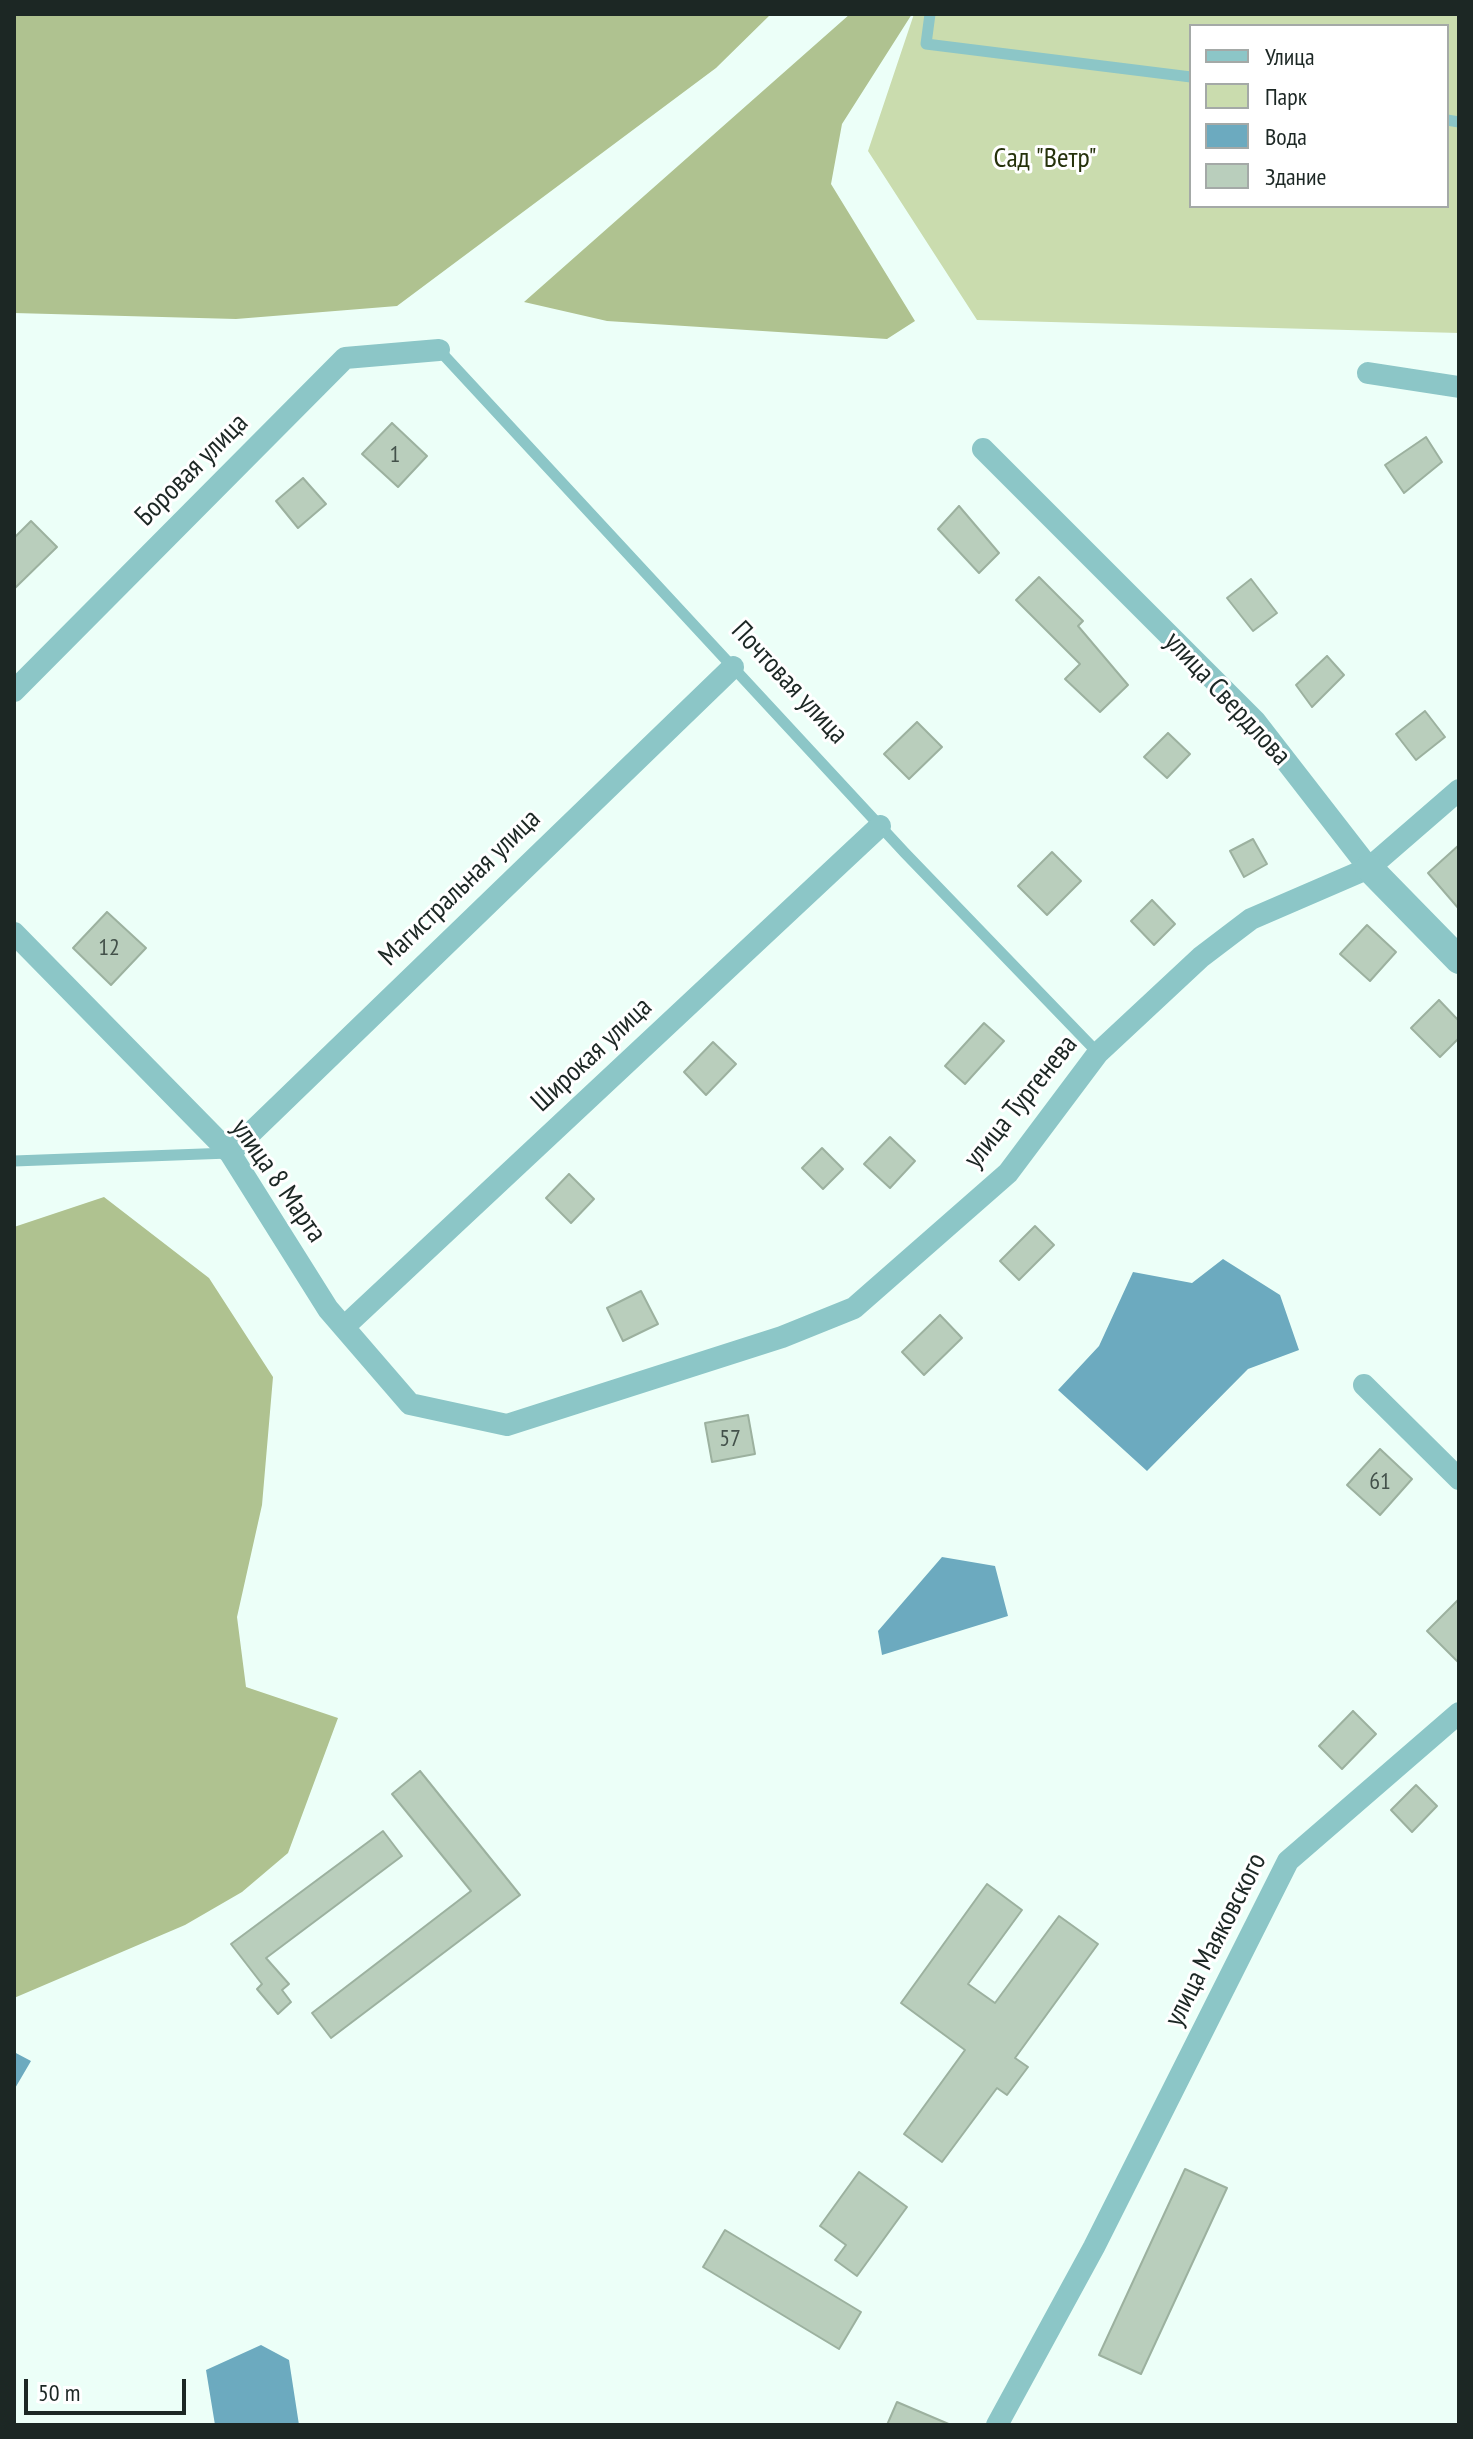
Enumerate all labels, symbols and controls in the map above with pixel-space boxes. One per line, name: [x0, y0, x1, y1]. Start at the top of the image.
legend: [1189, 24, 1449, 208]
text: Улица: [1265, 41, 1315, 72]
text: Парк: [1265, 81, 1307, 112]
text: Вода: [1265, 121, 1307, 152]
park label: Сад "Ветр": [994, 142, 1096, 176]
text: Здание: [1265, 161, 1326, 192]
street label: Боровая улица: [129, 407, 255, 533]
house number: 1: [390, 441, 400, 469]
street label: Почтовая улица: [724, 615, 854, 751]
street label: улица Свердлова: [1157, 625, 1297, 773]
street label: Магистральная улица: [372, 803, 548, 973]
house number: 12: [98, 934, 120, 962]
street label: Широкая улица: [525, 991, 659, 1119]
street label: улица Тургенева: [957, 1029, 1085, 1175]
street label: улица 8 Марта: [223, 1113, 333, 1249]
house number: 57: [719, 1425, 741, 1453]
house number: 61: [1369, 1468, 1391, 1496]
street label: улица Маяковского: [1158, 1848, 1274, 2032]
scale bar: [28, 2363, 190, 2413]
text: 50 m: [38, 2377, 80, 2408]

